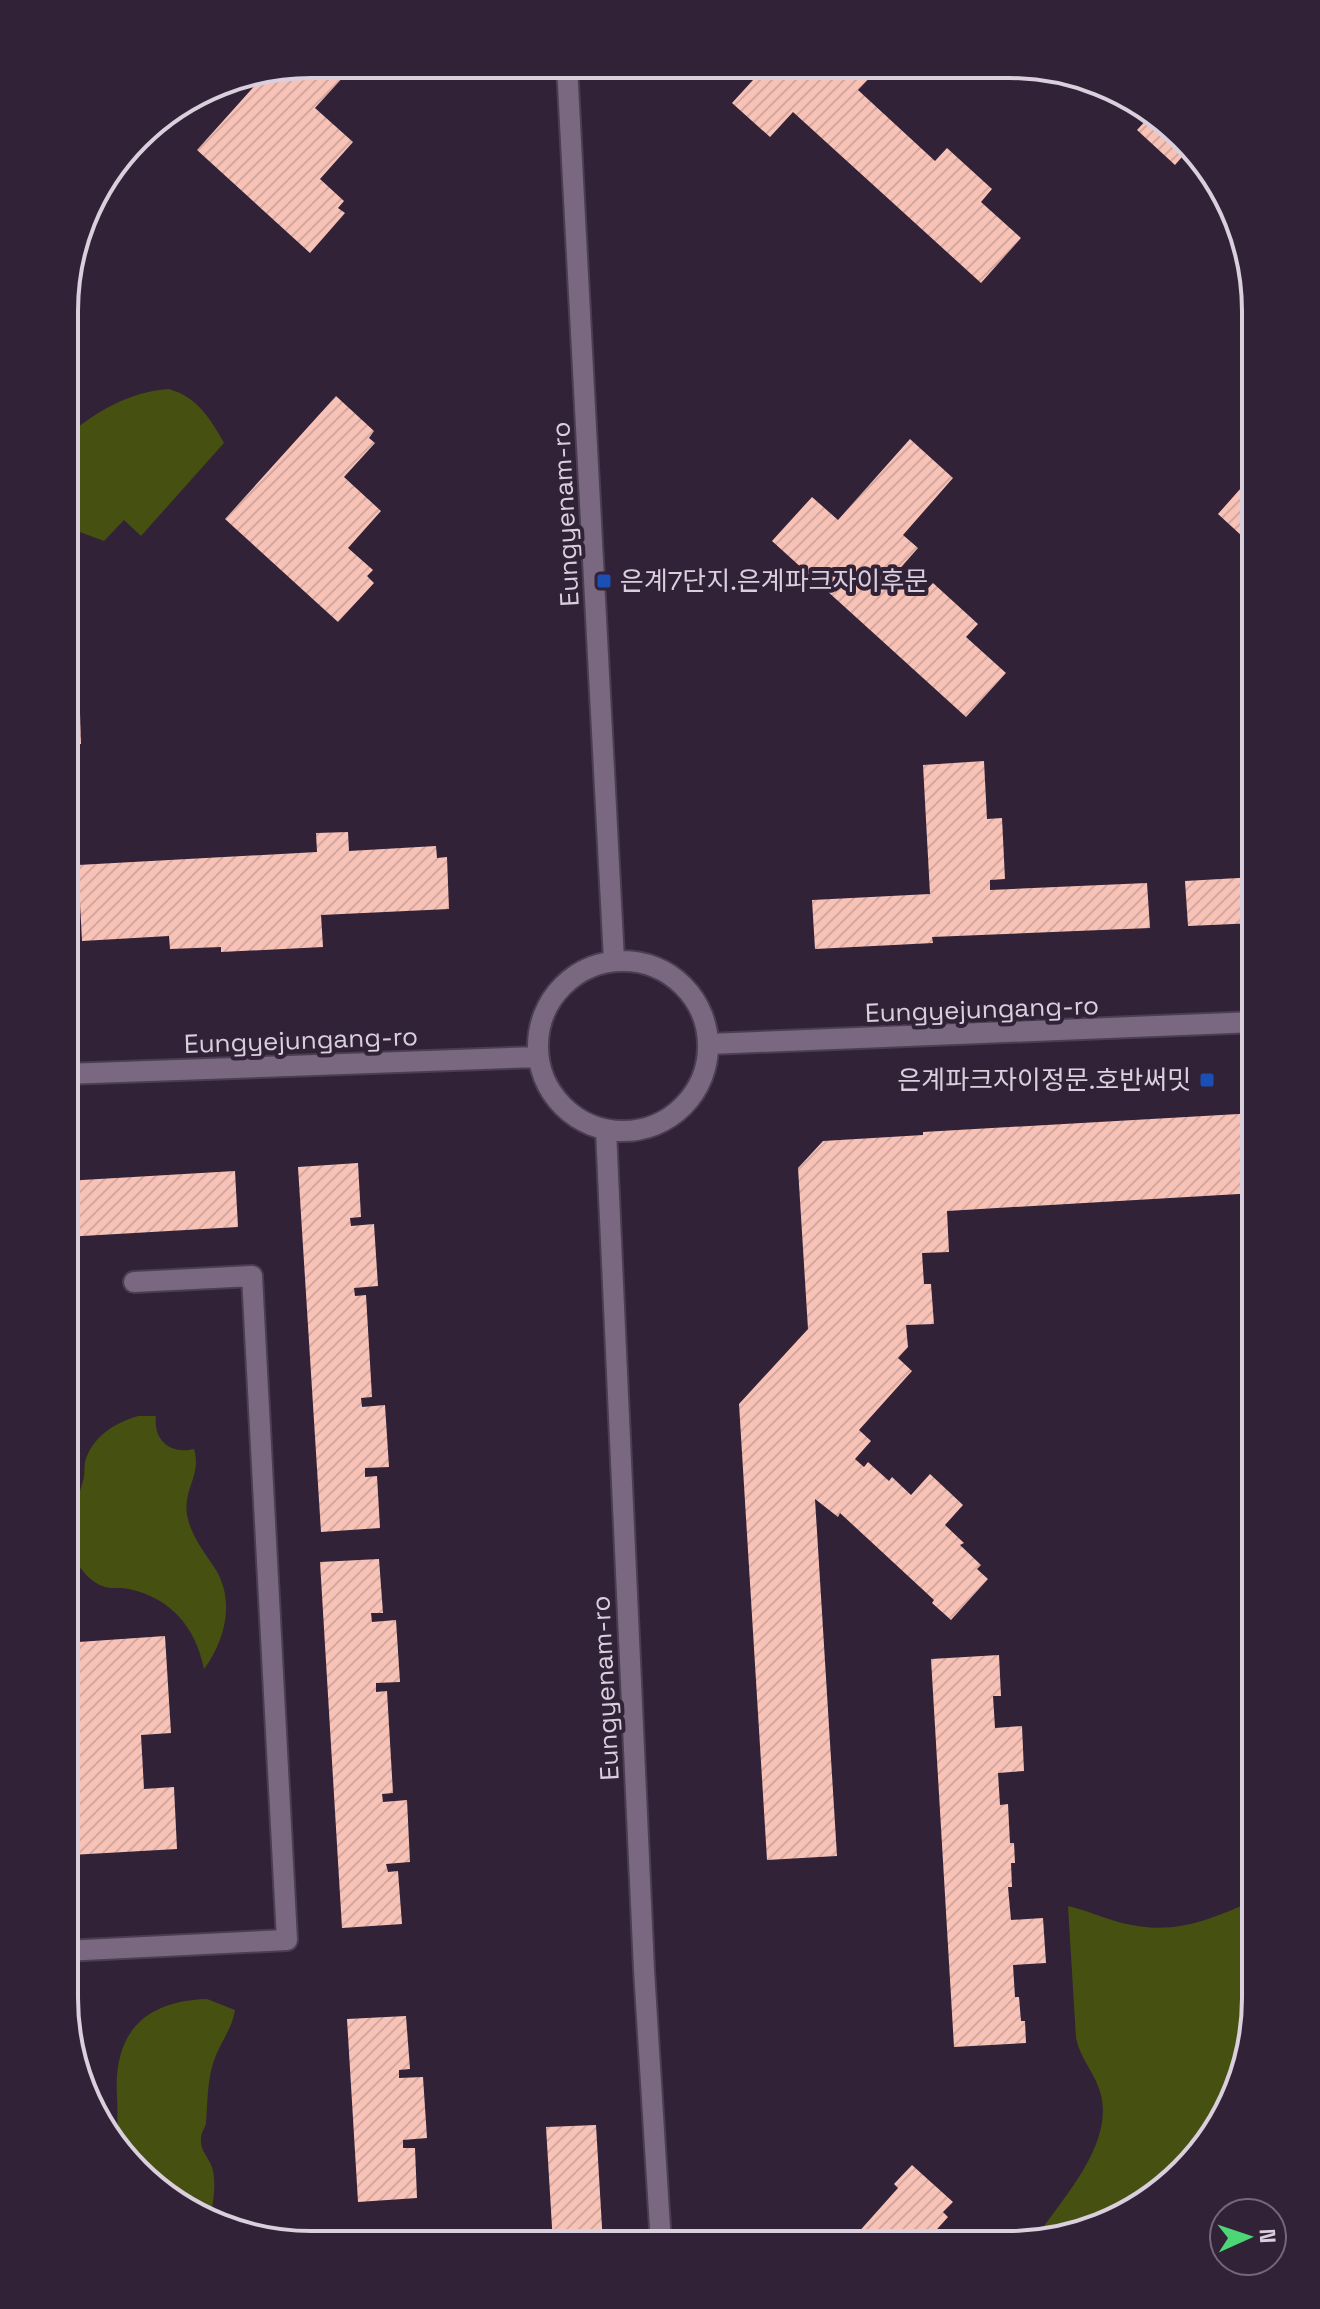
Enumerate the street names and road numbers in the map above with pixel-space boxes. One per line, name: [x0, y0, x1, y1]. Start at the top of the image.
street label: Eungyenam-ro: [543, 421, 587, 607]
street label: Eungyejungang-ro: [864, 988, 1100, 1030]
street label: Eungyejungang-ro: [183, 1019, 419, 1061]
street label: Eungyenam-ro: [583, 1595, 627, 1781]

